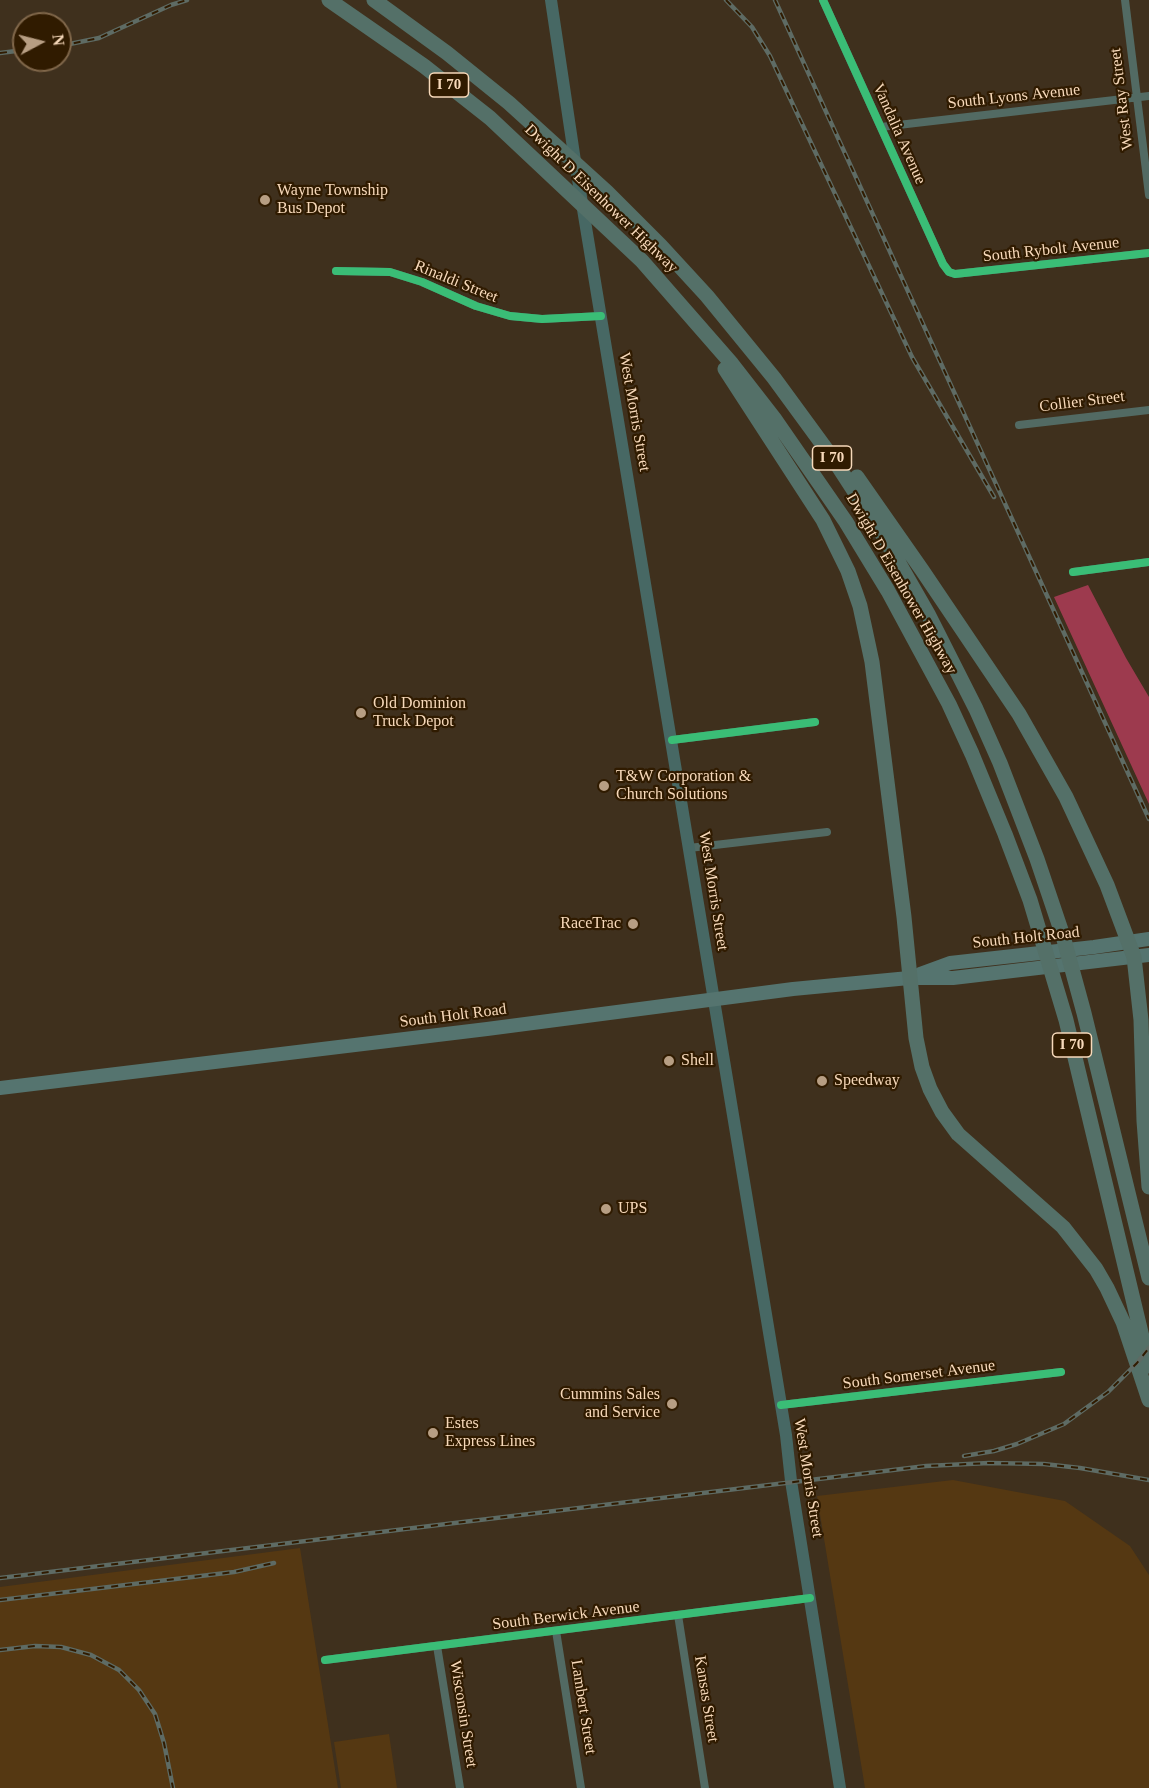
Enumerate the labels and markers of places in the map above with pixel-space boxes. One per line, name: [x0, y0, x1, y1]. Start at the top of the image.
place label: Wayne Township Bus Depot: [277, 181, 388, 219]
marker: Wayne Township Bus Depot: [258, 193, 272, 207]
place label: Old Dominion Truck Depot: [373, 694, 466, 732]
marker: Old Dominion Truck Depot: [354, 706, 368, 720]
place label: T&W Corporation & Church Solutions: [616, 767, 751, 805]
marker: T&W Corporation & Church Solutions: [597, 779, 611, 793]
place label: RaceTrac: [560, 914, 621, 934]
marker: RaceTrac: [626, 917, 640, 931]
place label: Shell: [681, 1051, 714, 1071]
marker: Shell: [662, 1054, 676, 1068]
place label: Speedway: [834, 1071, 900, 1091]
marker: Speedway: [815, 1074, 829, 1088]
place label: UPS: [618, 1199, 647, 1219]
marker: UPS: [599, 1202, 613, 1216]
place label: Cummins Sales and Service: [560, 1385, 660, 1423]
marker: Cummins Sales and Service: [665, 1397, 679, 1411]
place label: Estes Express Lines: [445, 1414, 535, 1452]
marker: Estes Express Lines: [426, 1426, 440, 1440]

